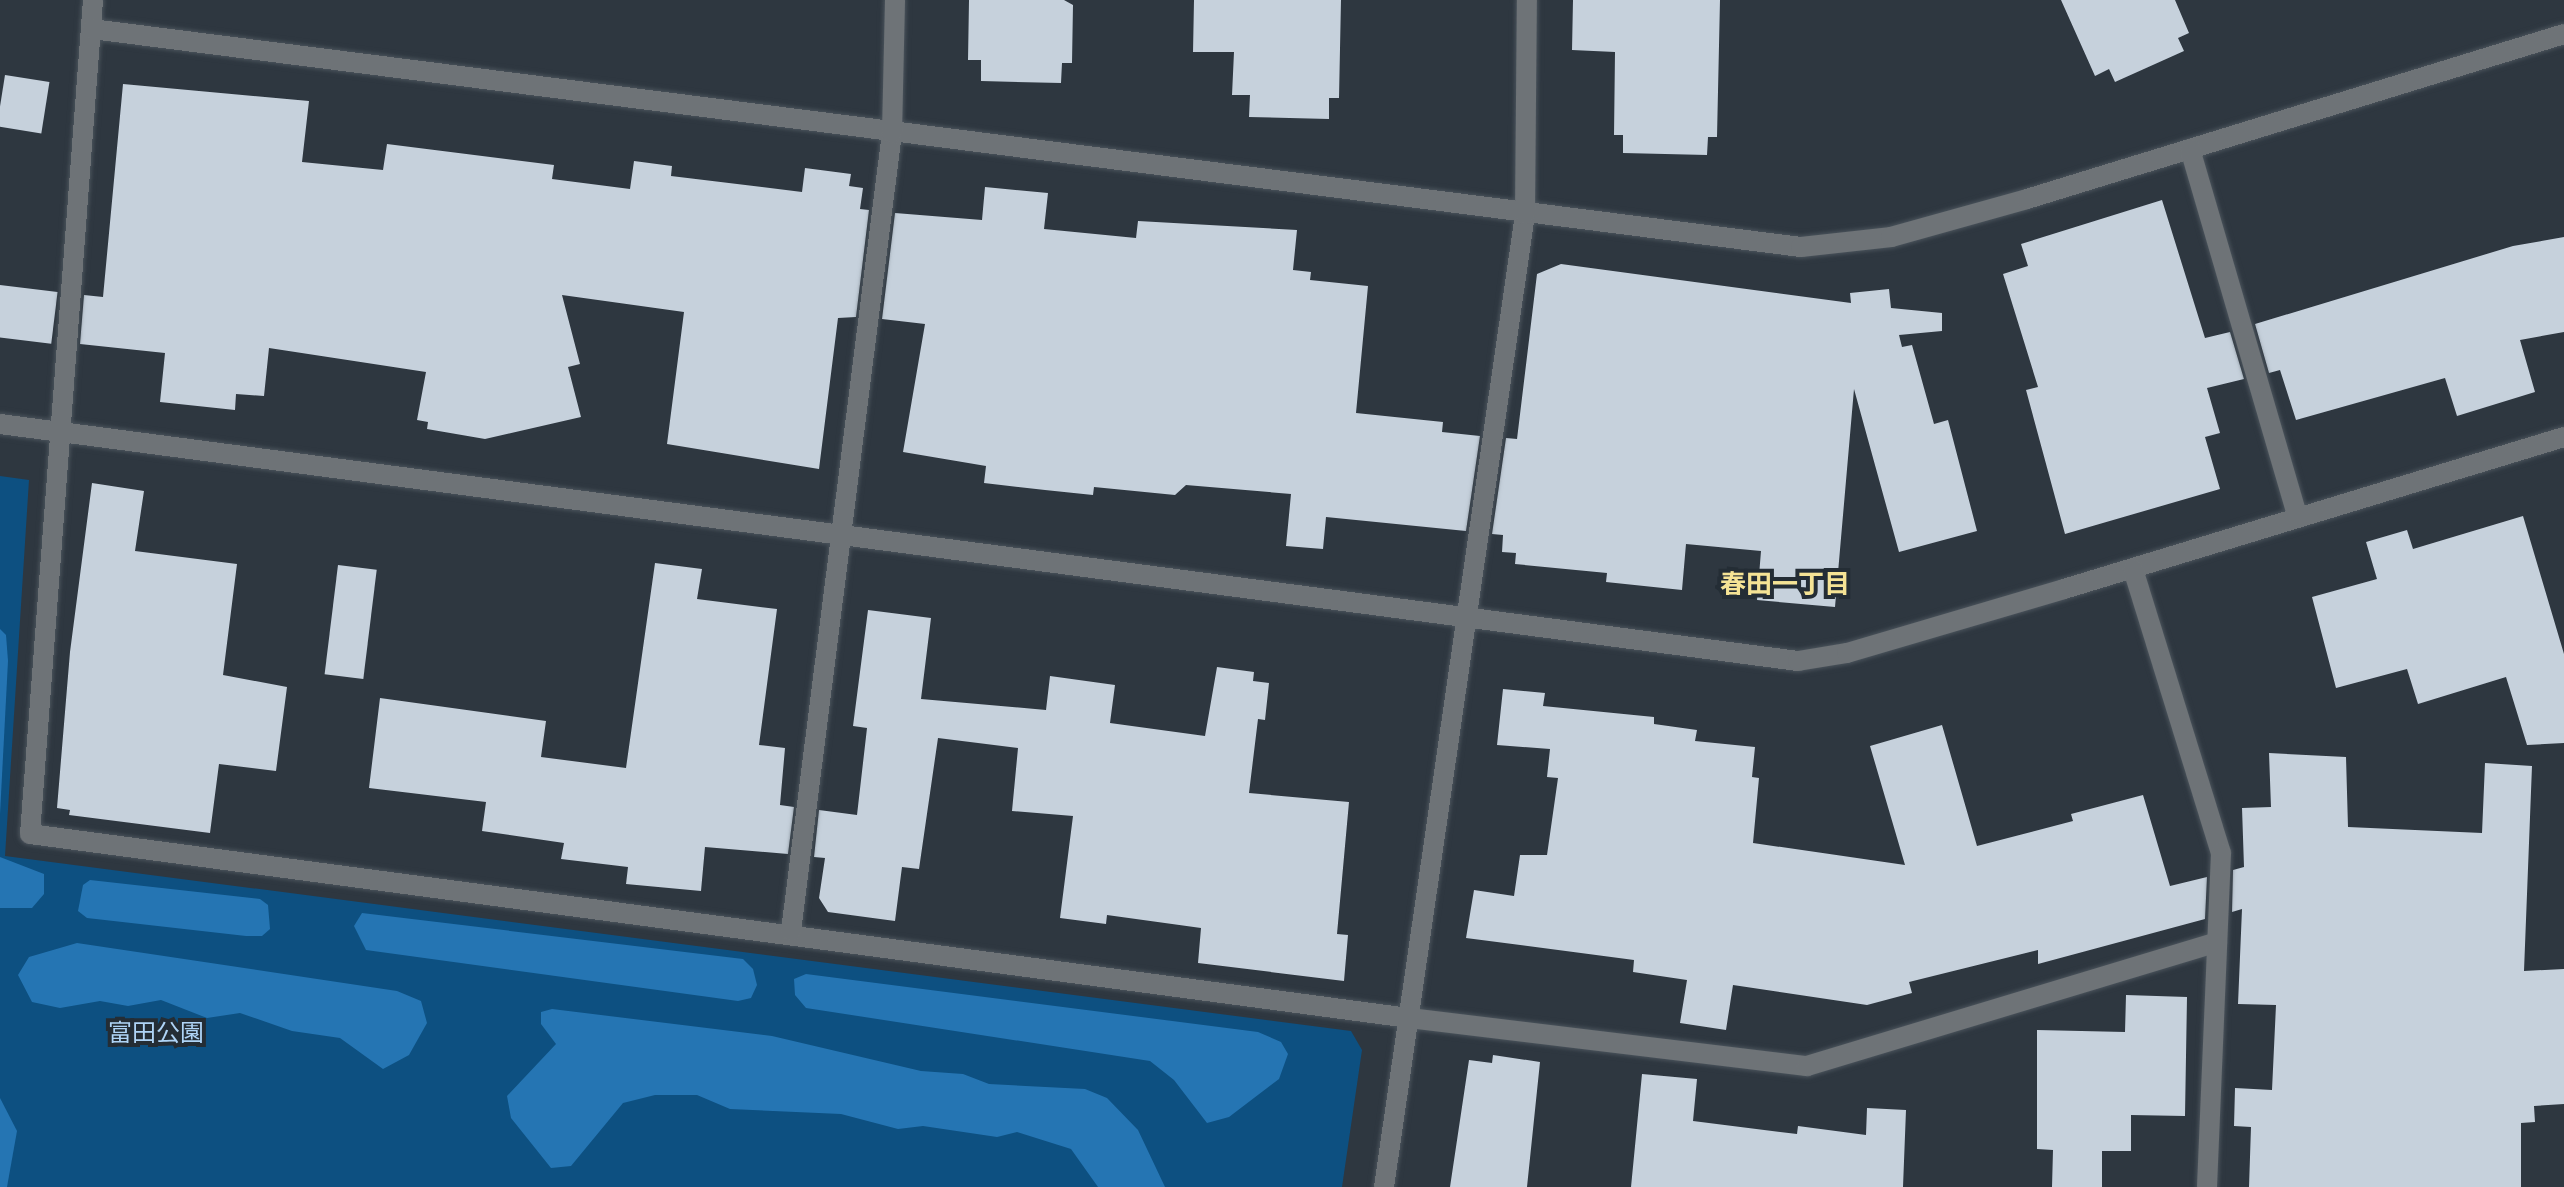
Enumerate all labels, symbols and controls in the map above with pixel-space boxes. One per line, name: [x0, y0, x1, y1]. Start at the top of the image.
district label: 春田一丁目: [1720, 567, 1850, 599]
park label: 富田公園: [108, 1018, 204, 1046]

